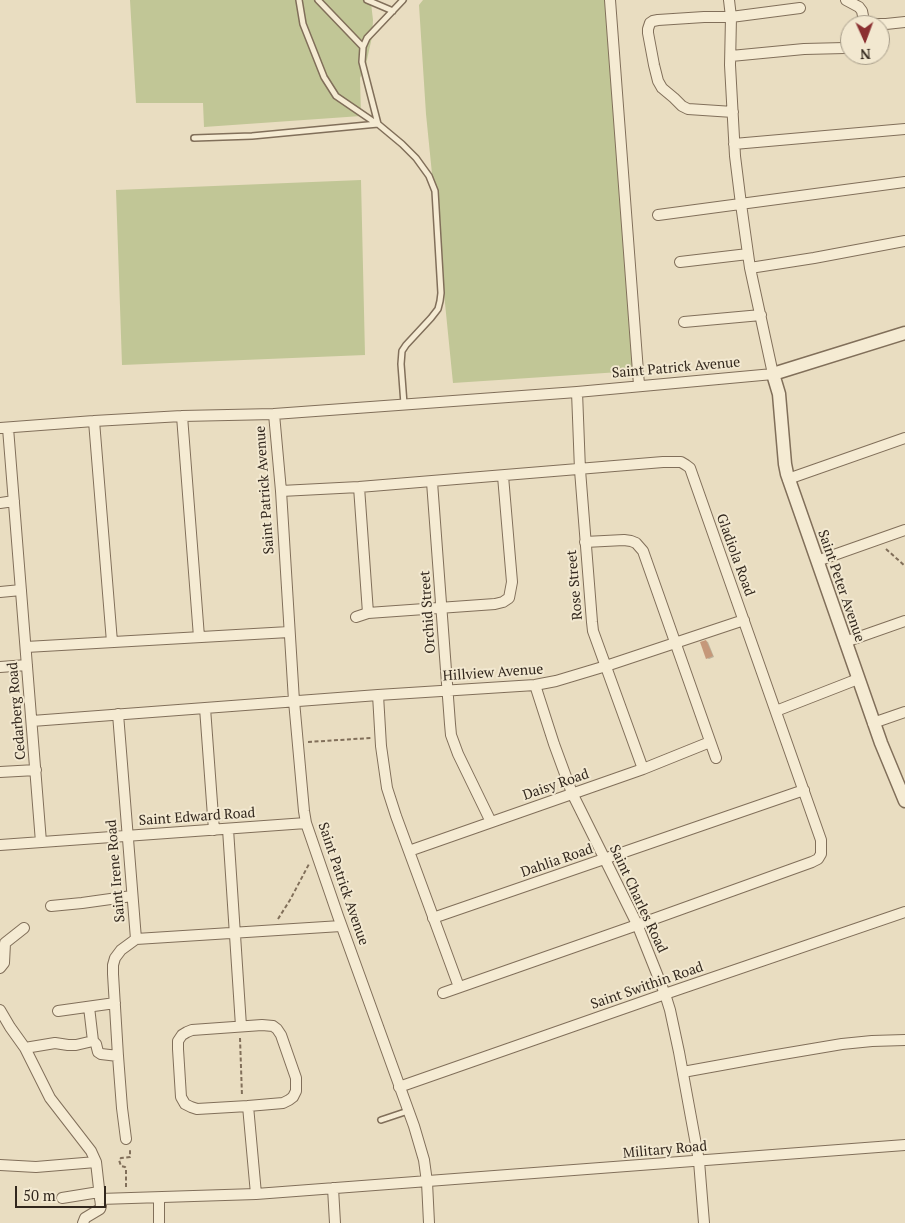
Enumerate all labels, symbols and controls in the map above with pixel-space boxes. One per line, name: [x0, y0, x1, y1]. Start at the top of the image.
north arrow: [840, 15, 890, 65]
text: N: [860, 45, 871, 64]
street label: Saint Patrick Avenue: [611, 354, 741, 382]
street label: Saint Patrick Avenue: [252, 425, 278, 555]
street label: Gladiola Road: [712, 511, 758, 599]
street label: Saint Peter Avenue: [814, 528, 868, 644]
street label: Rose Street: [564, 549, 586, 621]
street label: Orchid Street: [417, 570, 439, 654]
street label: Cedarberg Road: [4, 661, 30, 761]
street label: Hillview Avenue: [442, 661, 544, 685]
street label: Daisy Road: [521, 766, 591, 804]
street label: Saint Edward Road: [138, 805, 256, 829]
street label: Saint Irene Road: [103, 819, 129, 923]
street label: Saint Patrick Avenue: [314, 820, 372, 948]
street label: Dahlia Road: [519, 841, 595, 881]
street label: Saint Charles Road: [606, 842, 670, 956]
street label: Saint Swithin Road: [588, 959, 706, 1013]
street label: Military Road: [622, 1138, 708, 1162]
scale bar: [18, 1176, 109, 1208]
text: 50 m: [23, 1185, 56, 1205]

